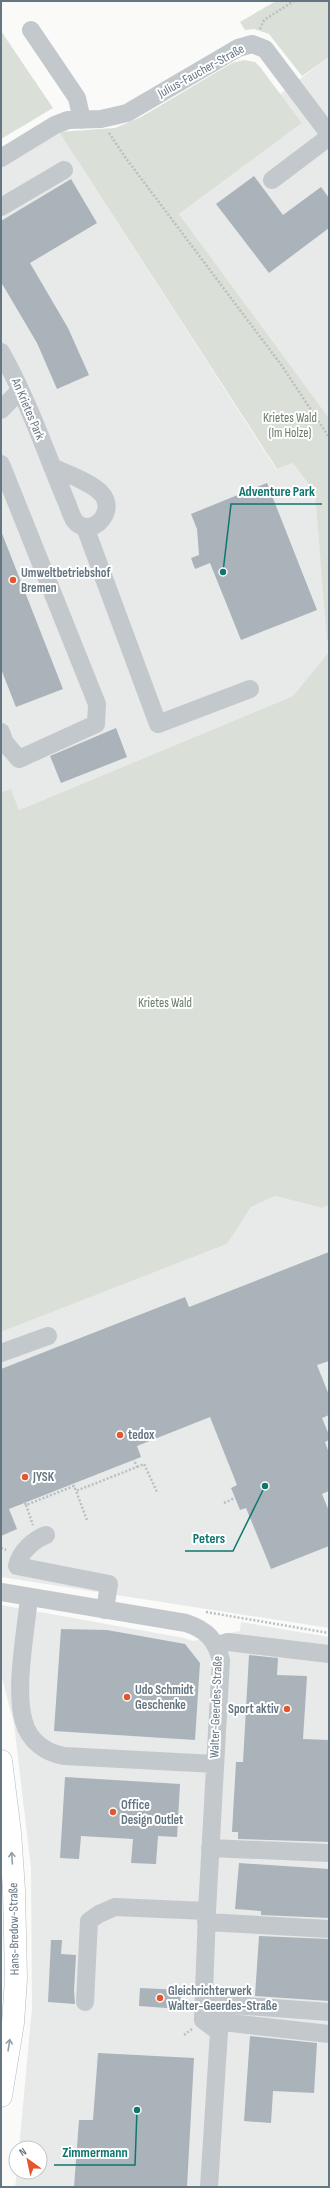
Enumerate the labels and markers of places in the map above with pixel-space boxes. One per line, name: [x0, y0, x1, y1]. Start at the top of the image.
callout: Adventure Park: [231, 478, 322, 504]
place label: Umweltbetriebshof Bremen: [21, 565, 111, 596]
marker: Umweltbetriebshof Bremen: [8, 575, 18, 585]
place label: tedox: [128, 1427, 155, 1443]
marker: tedox: [115, 1430, 125, 1440]
place label: JYSK: [32, 1469, 55, 1485]
marker: JYSK: [20, 1472, 30, 1482]
callout: Peters: [185, 1525, 233, 1551]
place label: Udo Schmidt Geschenke: [135, 1682, 194, 1713]
marker: Udo Schmidt Geschenke: [122, 1692, 132, 1702]
place label: Sport aktiv: [228, 1701, 280, 1717]
marker: Sport aktiv: [282, 1704, 292, 1714]
place label: Office Design Outlet: [121, 1797, 184, 1828]
marker: Office Design Outlet: [108, 1807, 118, 1817]
place label: Gleichrichterwerk Walter-Geerdes-Straße: [168, 1983, 278, 2014]
marker: Gleichrichterwerk Walter-Geerdes-Straße: [155, 1993, 165, 2003]
callout: Zimmermann: [54, 2139, 135, 2165]

